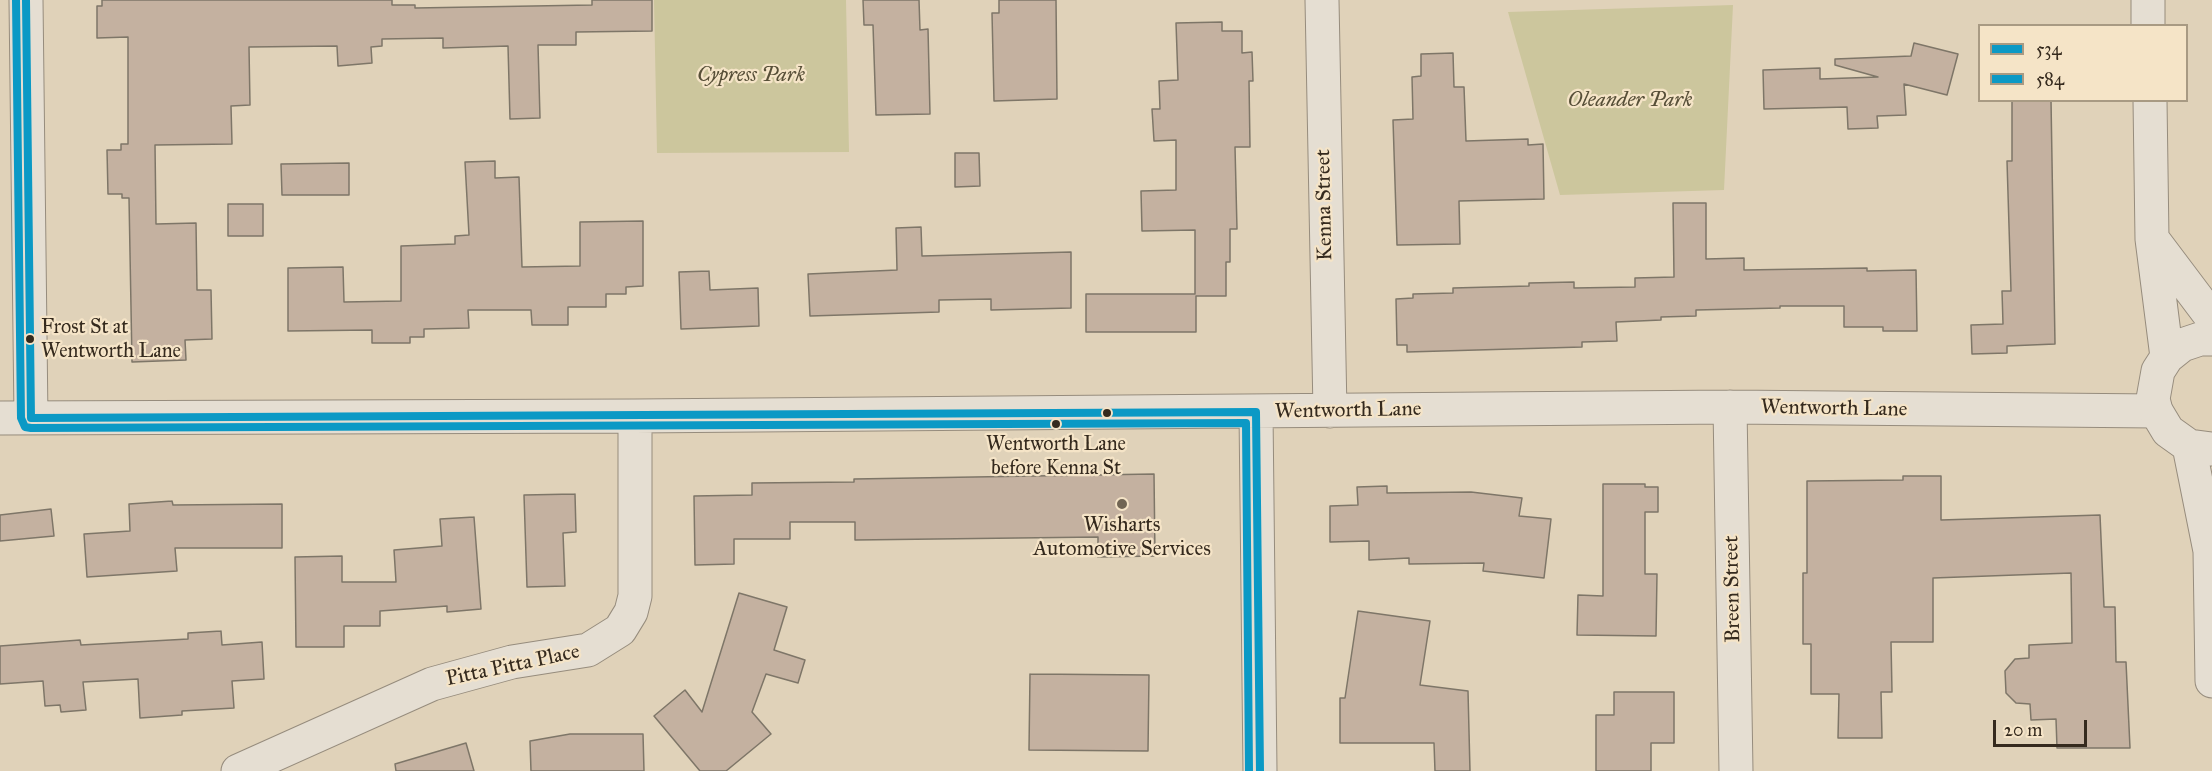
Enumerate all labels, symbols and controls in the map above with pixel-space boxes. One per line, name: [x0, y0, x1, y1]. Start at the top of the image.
legend: [1978, 24, 2188, 102]
text: 534: [2036, 38, 2062, 60]
park label: Cypress Park: [697, 63, 805, 89]
text: 584: [2036, 68, 2064, 90]
park label: Oleander Park: [1568, 88, 1692, 114]
street label: Kenna Street: [1311, 149, 1339, 261]
place label: Frost St at Wentworth Lane: [41, 316, 181, 363]
marker: Frost St at Wentworth Lane: [24, 333, 36, 345]
street label: Wentworth Lane: [1760, 395, 1908, 423]
street label: Wentworth Lane: [1274, 397, 1422, 425]
unlabelled marker: [1101, 407, 1113, 419]
marker: Wentworth Lane before Kenna St: [1050, 418, 1062, 430]
place label: Wentworth Lane before Kenna St: [986, 433, 1126, 480]
marker: Wisharts Automotive Services: [1115, 497, 1129, 511]
place label: Wisharts Automotive Services: [1033, 513, 1211, 563]
street label: Breen Street: [1719, 535, 1747, 643]
street label: Pitta Pitta Place: [444, 640, 582, 692]
scale bar: [1996, 708, 2090, 746]
text: 20 m: [2004, 719, 2042, 741]

